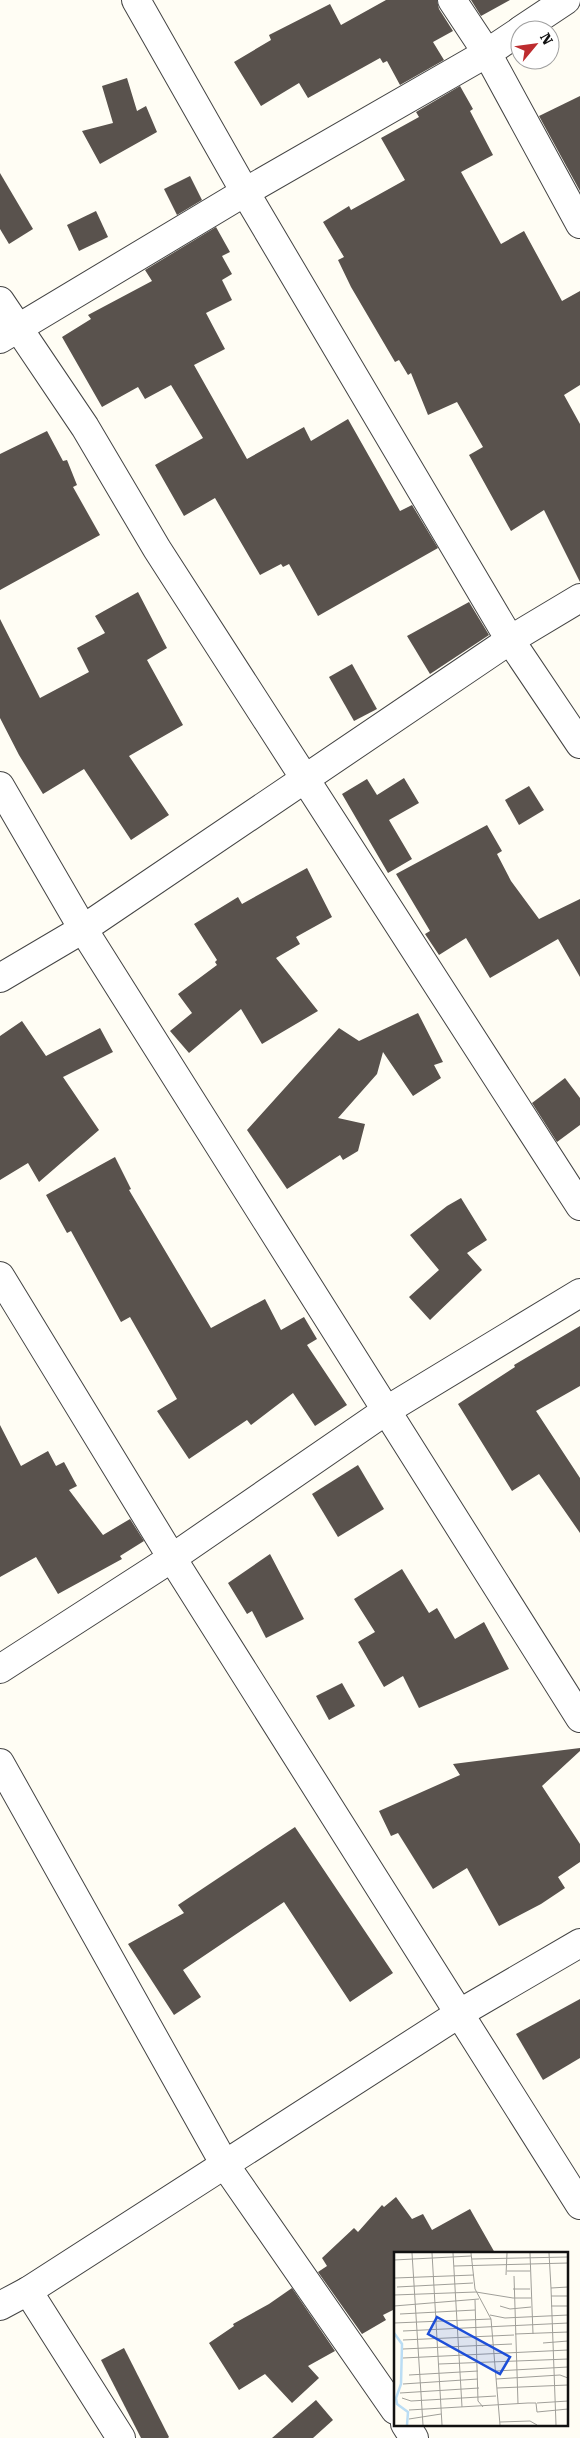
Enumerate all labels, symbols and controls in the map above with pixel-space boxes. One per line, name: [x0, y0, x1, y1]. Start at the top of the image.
north arrow: [510, 20, 560, 70]
text: N: [537, 30, 556, 47]
inset map: [394, 2252, 568, 2426]

